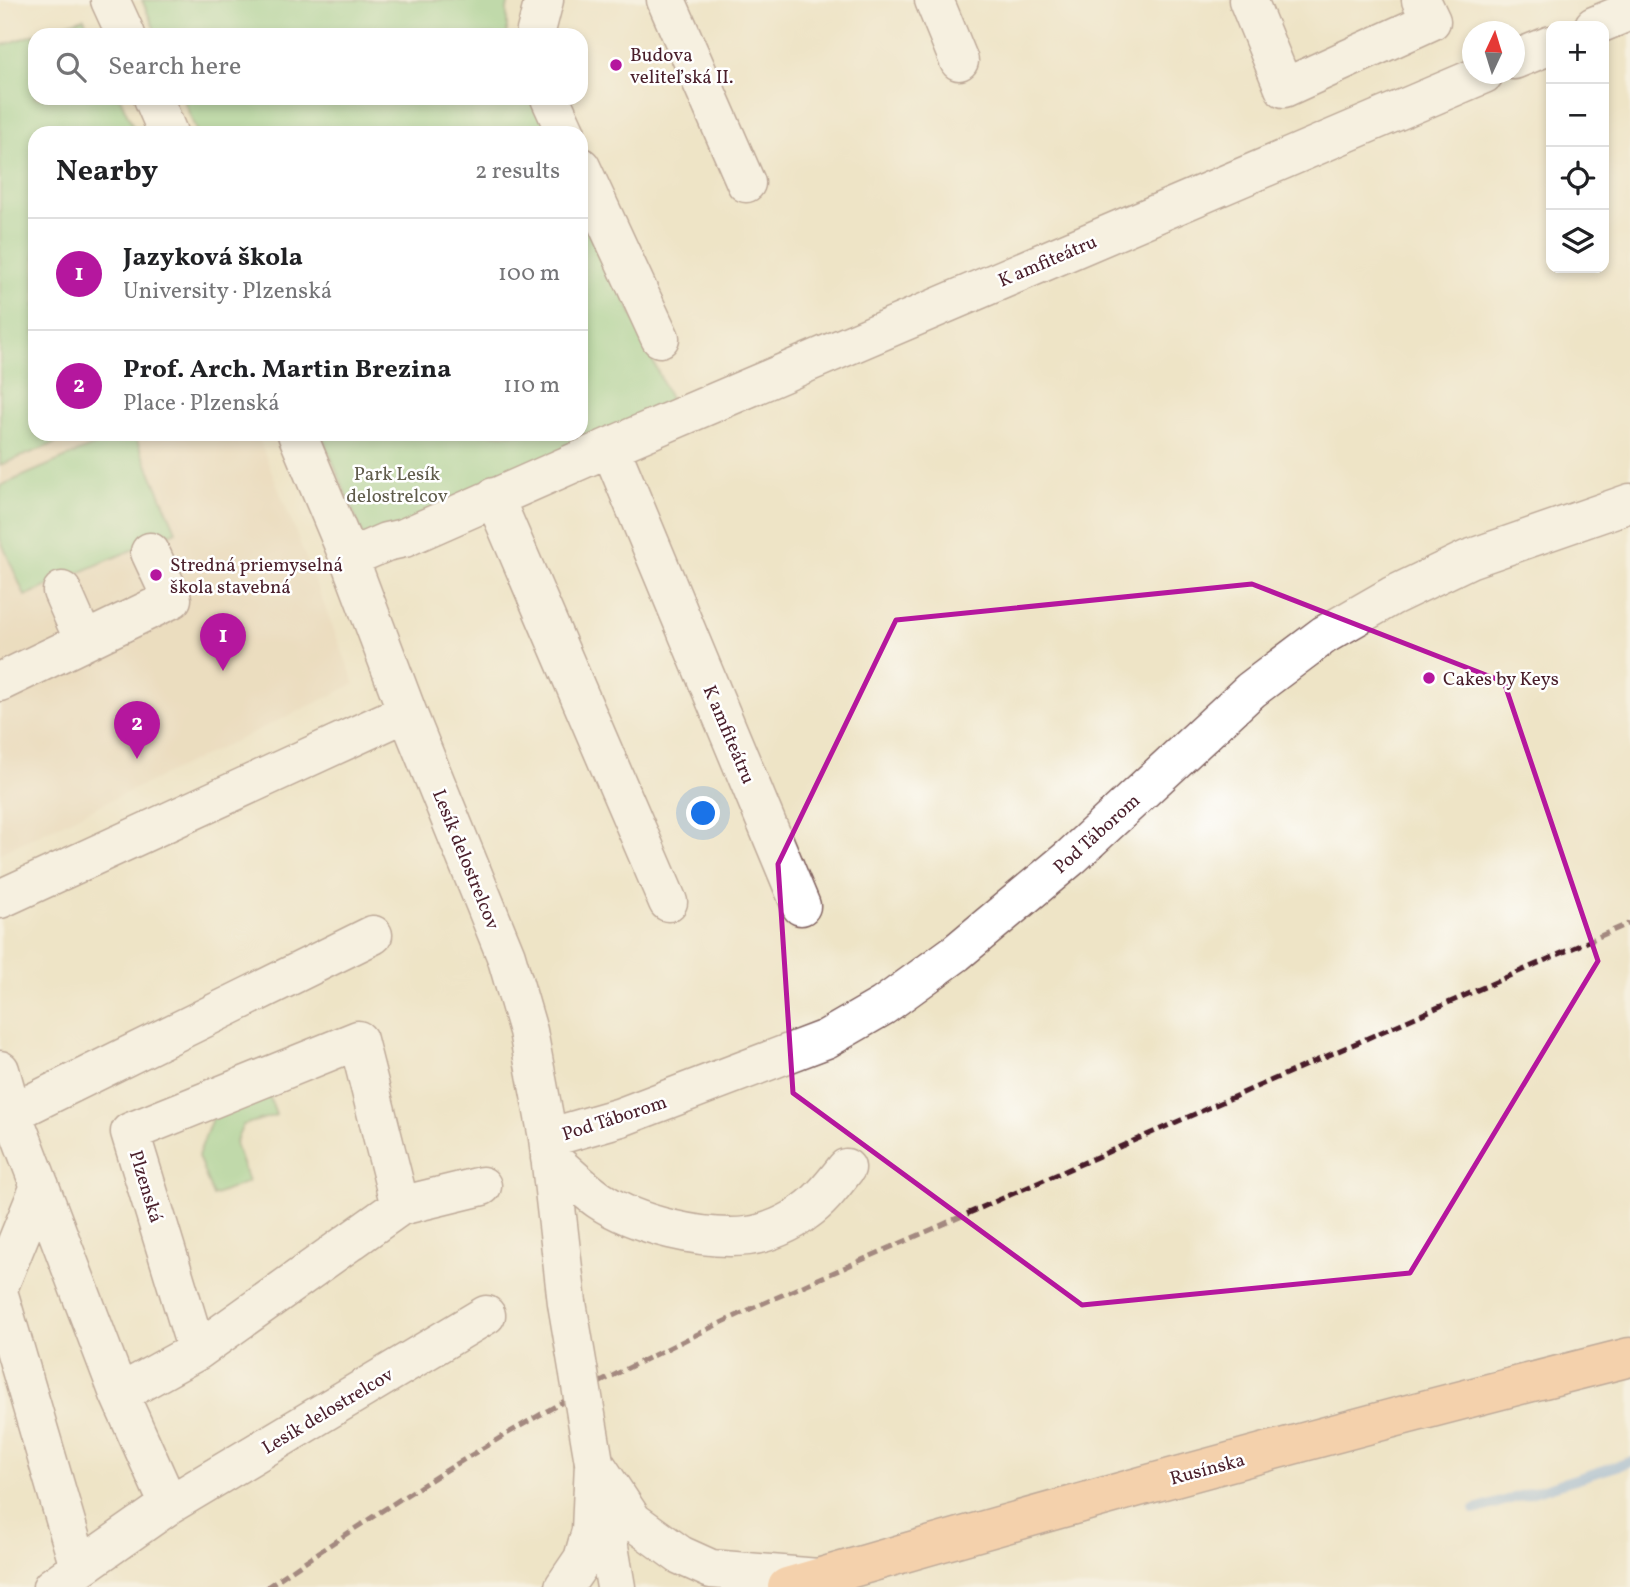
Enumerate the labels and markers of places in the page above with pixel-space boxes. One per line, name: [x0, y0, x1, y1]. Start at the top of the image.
place label: Budova veliteľská II.: [630, 43, 734, 91]
marker: Budova veliteľská II.: [608, 57, 624, 73]
place label: Stredná priemyselná škola stavebná: [170, 553, 343, 601]
marker: Stredná priemyselná škola stavebná: [148, 567, 164, 583]
pin: 1: [200, 613, 246, 671]
place label: Cakes by Keys: [1443, 667, 1559, 693]
marker: Cakes by Keys: [1421, 670, 1437, 686]
pin: 2: [114, 701, 160, 759]

